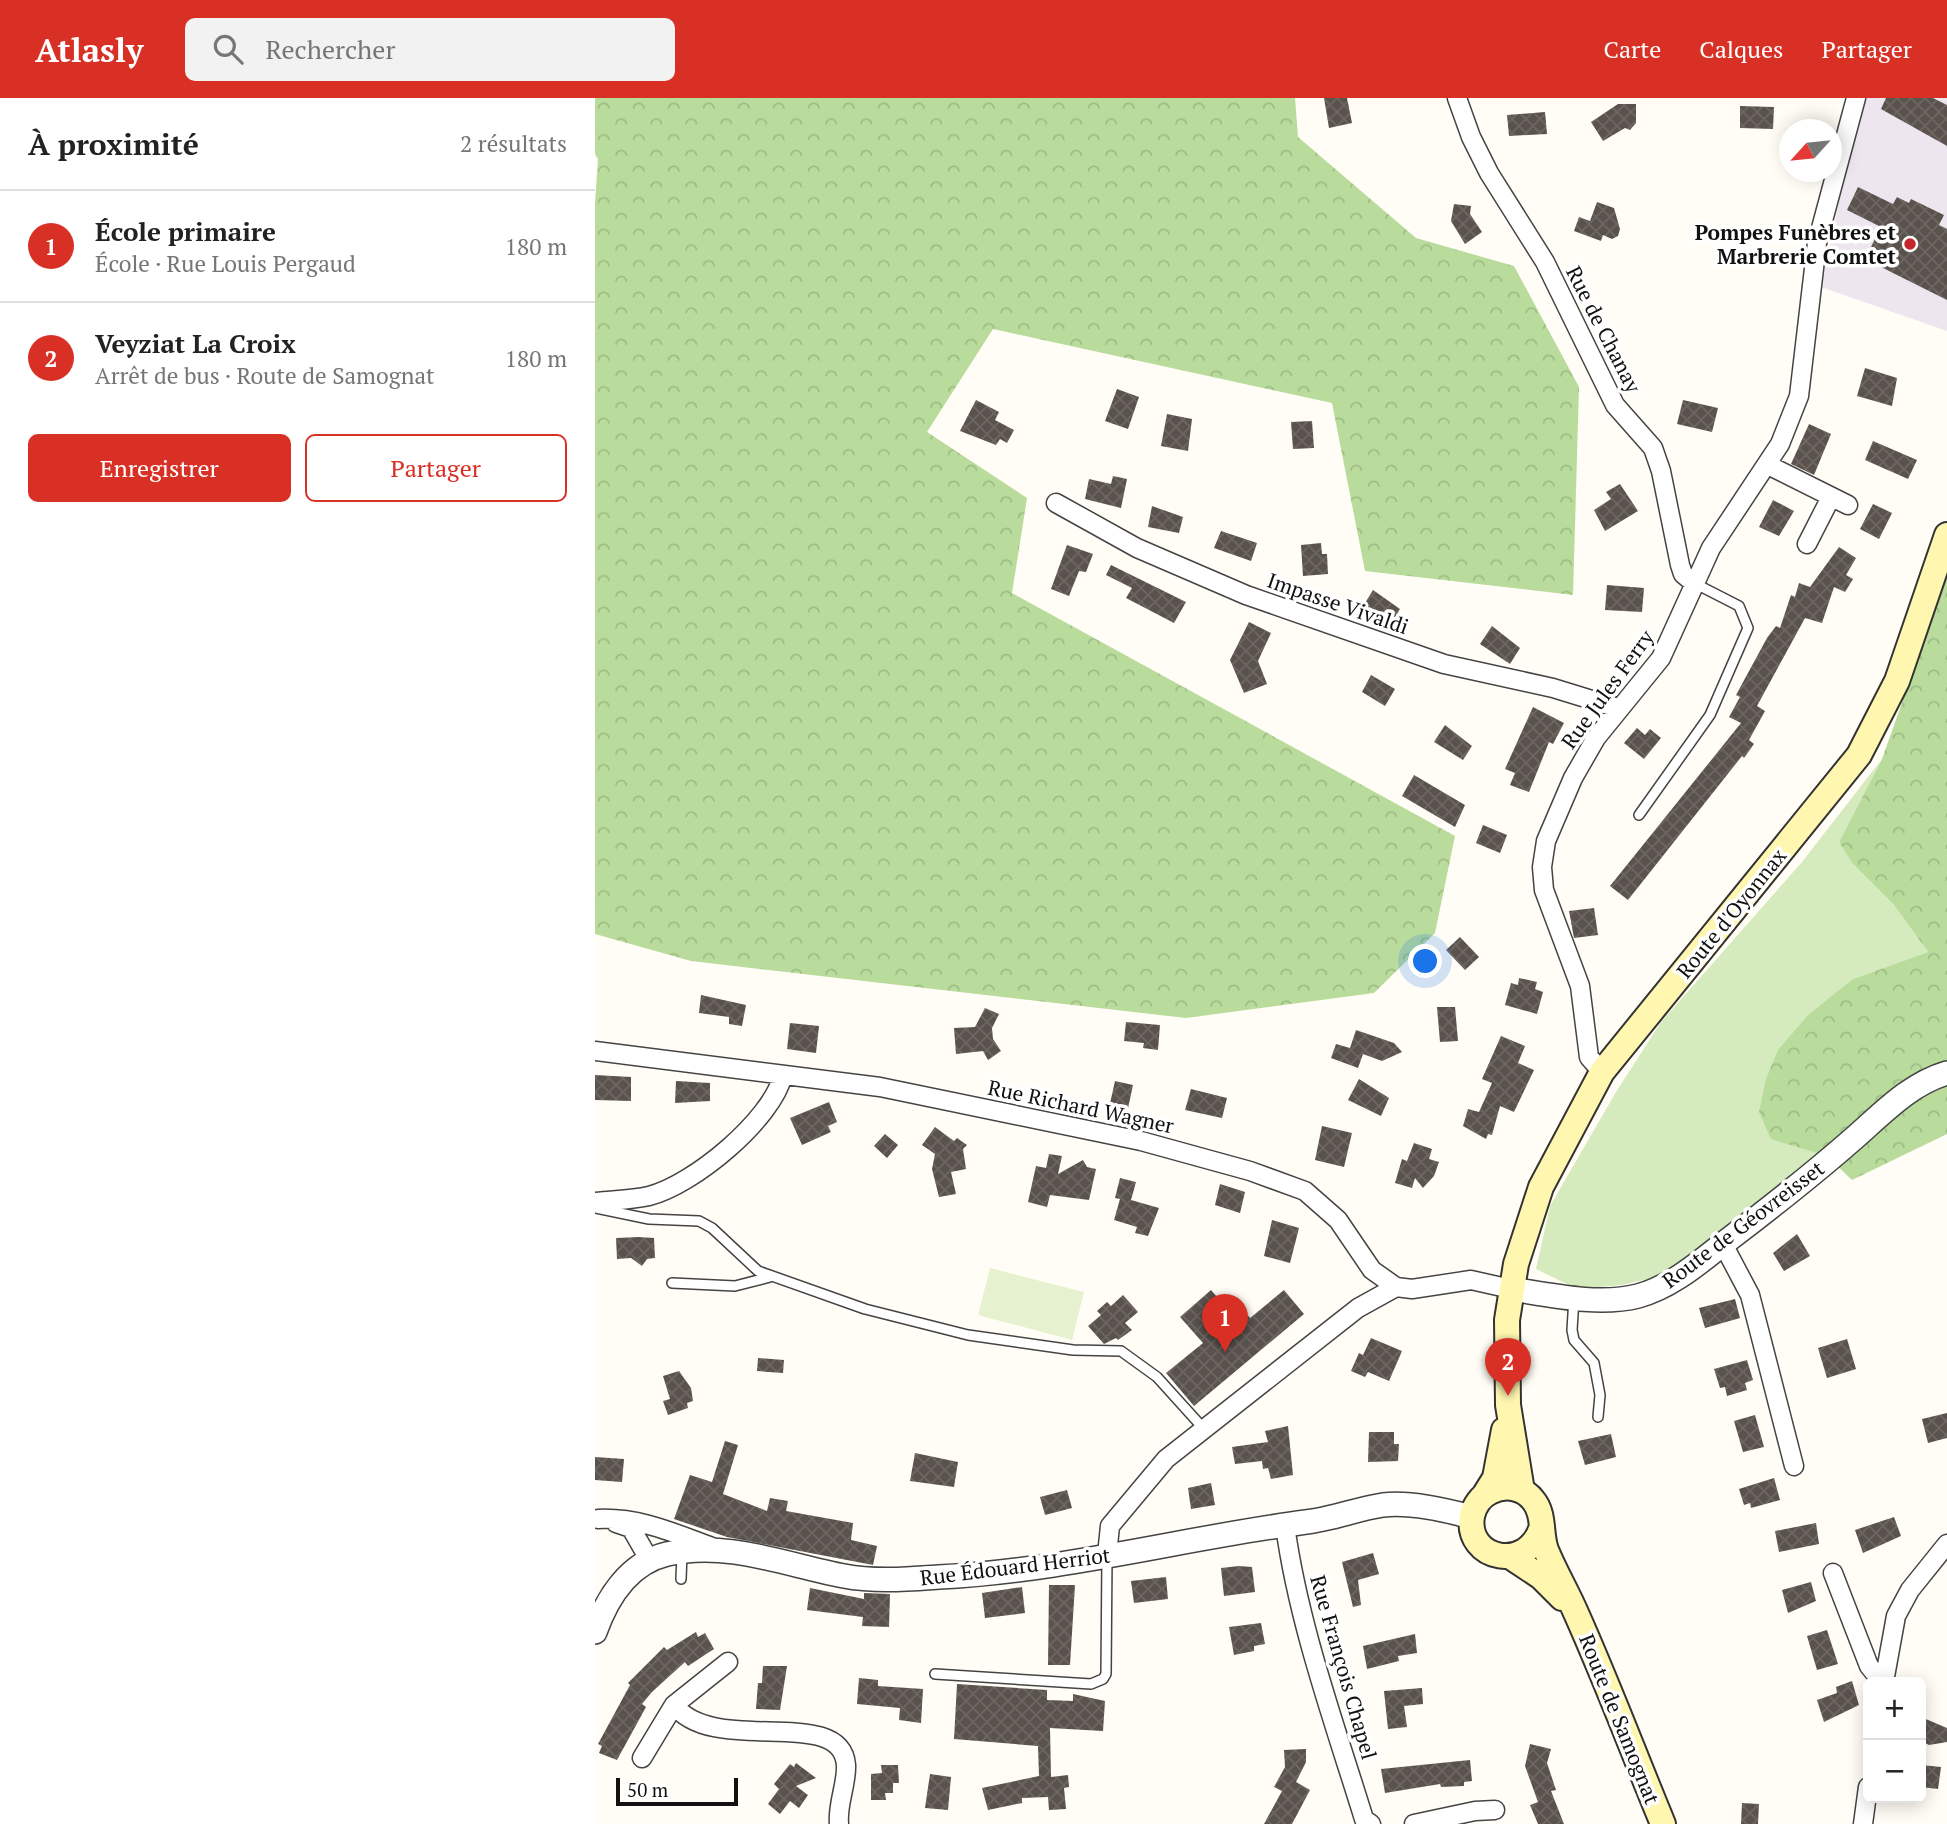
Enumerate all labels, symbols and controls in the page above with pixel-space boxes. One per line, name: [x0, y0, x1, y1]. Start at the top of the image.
search box: [185, 18, 675, 81]
text: Atlasly: [35, 28, 143, 71]
icon: search: [209, 30, 247, 68]
text: Rechercher: [265, 32, 395, 66]
text: Carte: [1603, 33, 1661, 65]
text: Calques: [1699, 33, 1783, 65]
text: Partager: [1821, 33, 1912, 65]
north arrow: [1779, 119, 1842, 182]
text: À proximité: [28, 124, 199, 164]
text: 2 résultats: [460, 128, 567, 159]
text: École primaire: [95, 214, 276, 248]
place label: Pompes Funèbres et Marbrerie Comtet: [1695, 218, 1897, 270]
text: 1: [45, 231, 58, 262]
text: 180 m: [505, 231, 567, 262]
marker: Pompes Funèbres et Marbrerie Comtet: [1902, 236, 1918, 252]
text: École · Rue Louis Pergaud: [95, 248, 356, 279]
street label: Rue de Chanay: [1560, 261, 1648, 397]
text: Veyziat La Croix: [95, 326, 296, 360]
text: 2: [45, 343, 58, 374]
text: 180 m: [505, 343, 567, 374]
text: Arrêt de bus · Route de Samognat: [95, 360, 435, 391]
button: Enregistrer: [28, 434, 291, 502]
button: Partager: [305, 434, 567, 502]
street label: Impasse Vivaldi: [1264, 566, 1412, 640]
street label: Rue Jules Ferry: [1554, 624, 1660, 754]
street label: Route d'Oyonnax: [1670, 842, 1792, 984]
your location: [1408, 944, 1442, 978]
street label: Rue Richard Wagner: [985, 1073, 1177, 1139]
street label: Route de Géovreisset: [1656, 1154, 1830, 1294]
pin: 1: [1202, 1294, 1248, 1352]
pin: 2: [1485, 1338, 1531, 1396]
street label: Rue Édouard Herriot: [918, 1540, 1112, 1592]
street label: Rue François Chapel: [1304, 1572, 1384, 1762]
street label: Route de Samognat: [1573, 1630, 1667, 1808]
map controls: [1863, 1677, 1926, 1803]
button: +: [1863, 1677, 1926, 1740]
button: −: [1863, 1740, 1926, 1803]
scale bar: [616, 1775, 739, 1807]
text: 50 m: [627, 1777, 668, 1802]

